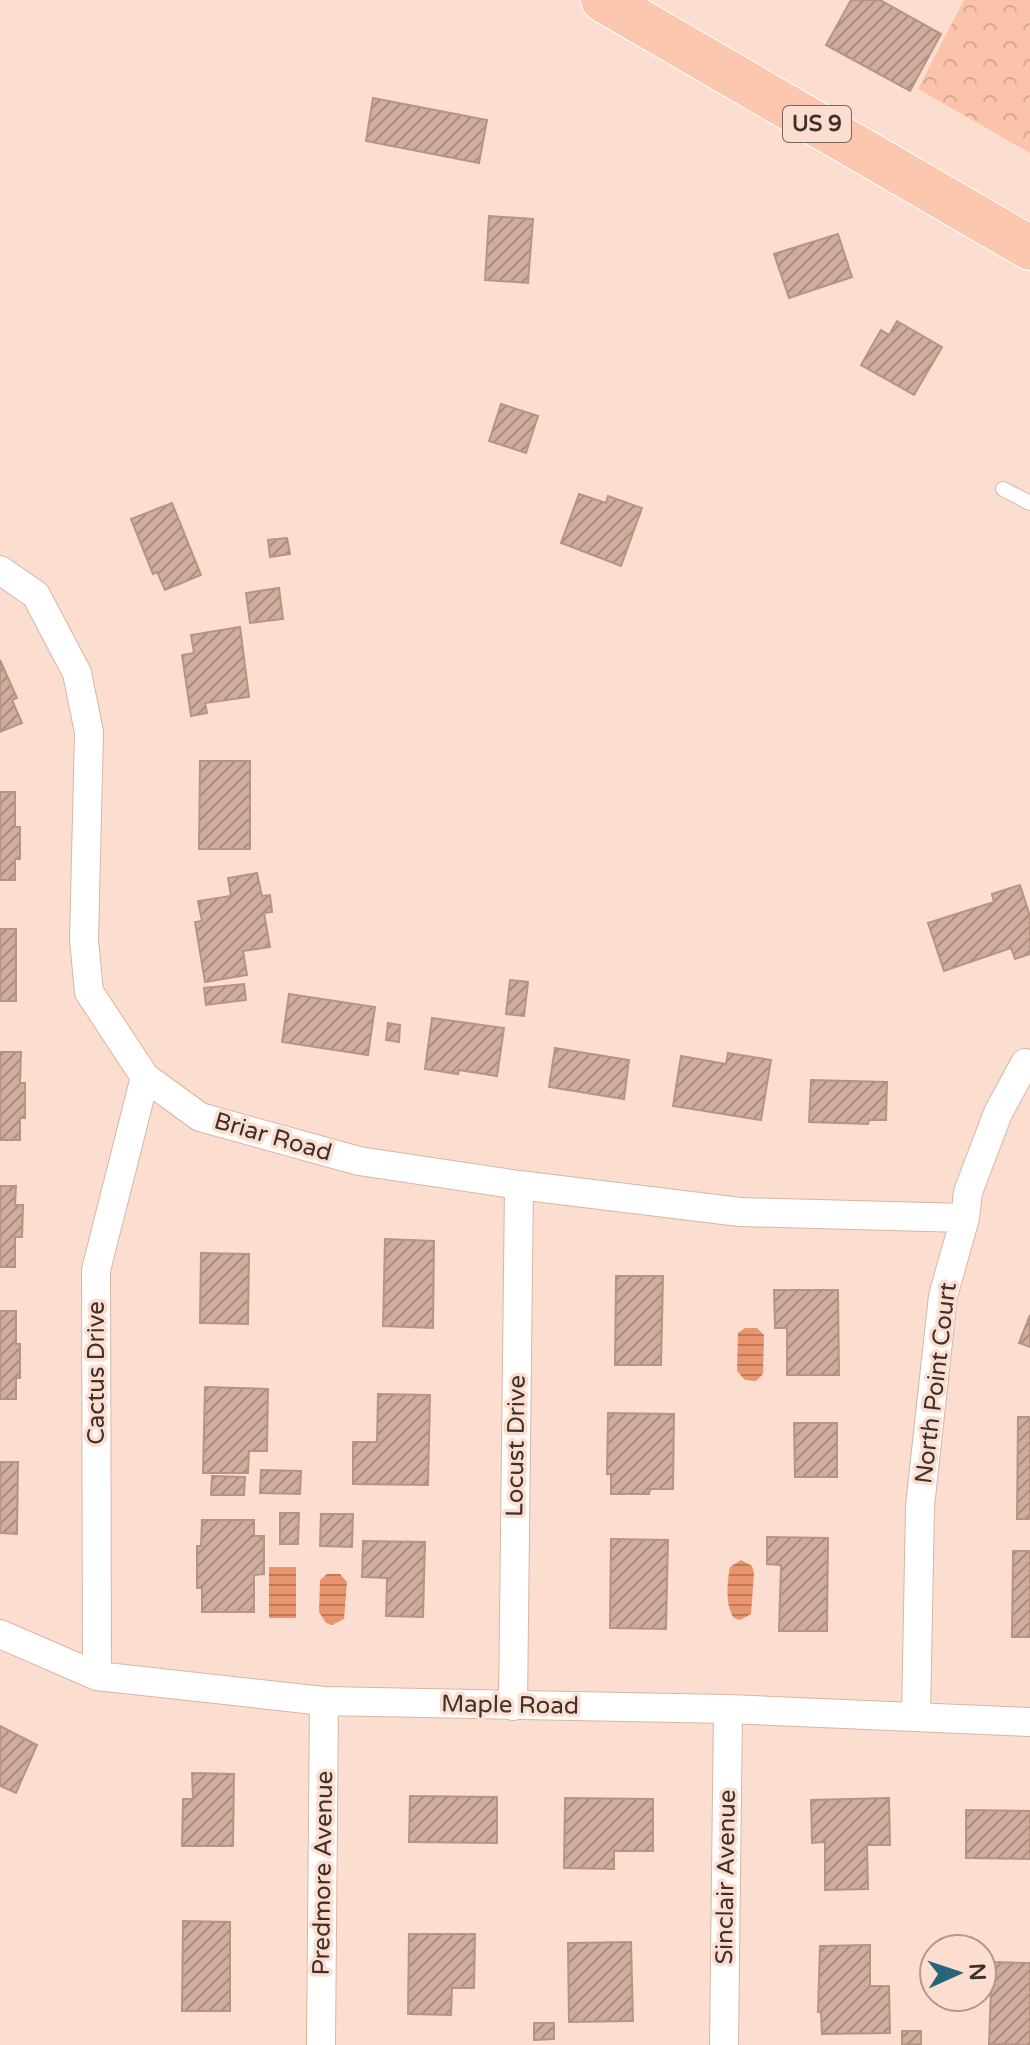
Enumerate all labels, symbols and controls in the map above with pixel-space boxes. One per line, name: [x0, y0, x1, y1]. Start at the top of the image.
road number: US 9: [783, 106, 851, 142]
street label: Briar Road: [211, 1106, 335, 1168]
street label: North Point Court: [909, 1281, 963, 1485]
street label: Cactus Drive: [82, 1301, 111, 1445]
street label: Locust Drive: [500, 1375, 532, 1517]
street label: Maple Road: [441, 1689, 579, 1721]
street label: Predmore Avenue: [307, 1770, 339, 1976]
street label: Sinclair Avenue: [710, 1789, 742, 1965]
north arrow: [918, 1933, 998, 2013]
text: N: [964, 1963, 990, 1982]

